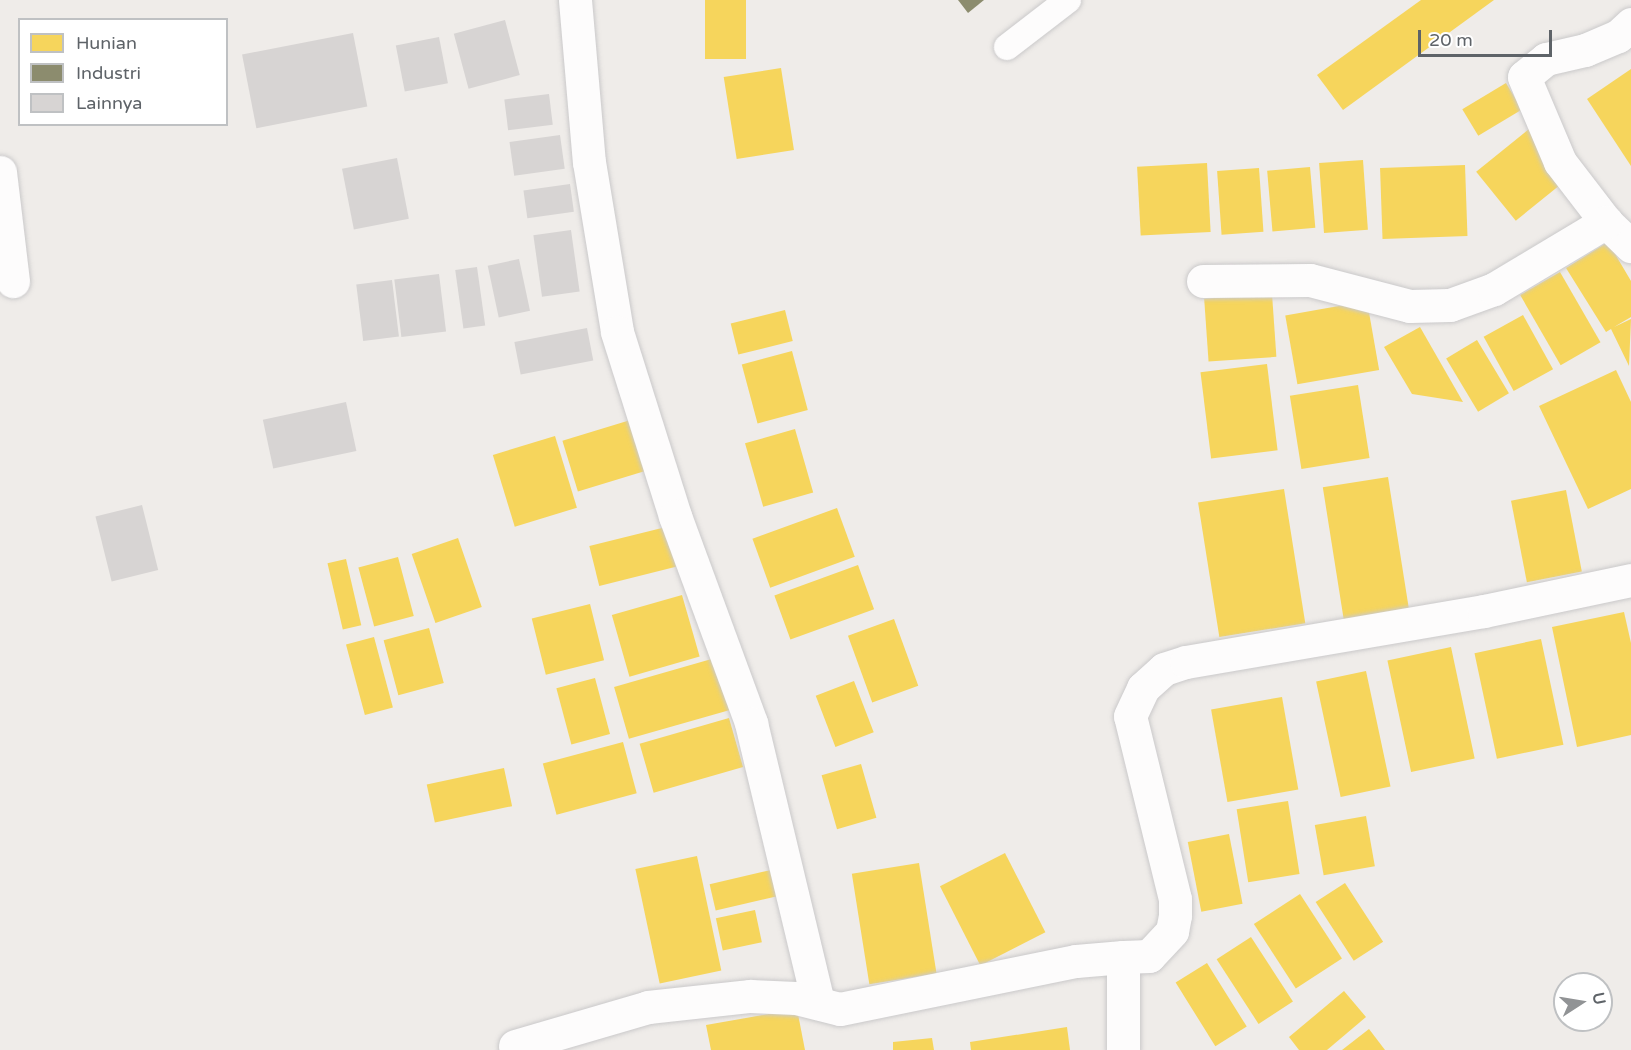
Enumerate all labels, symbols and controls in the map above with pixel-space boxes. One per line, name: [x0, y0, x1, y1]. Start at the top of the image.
legend: [18, 18, 228, 126]
scale bar: [1421, 18, 1554, 56]
text: 20 m: [1429, 29, 1473, 51]
text: Hunian: [76, 32, 137, 54]
text: Industri: [76, 62, 141, 84]
text: Lainnya: [76, 92, 142, 114]
north arrow: [1553, 972, 1613, 1032]
text: U: [1588, 991, 1610, 1007]

